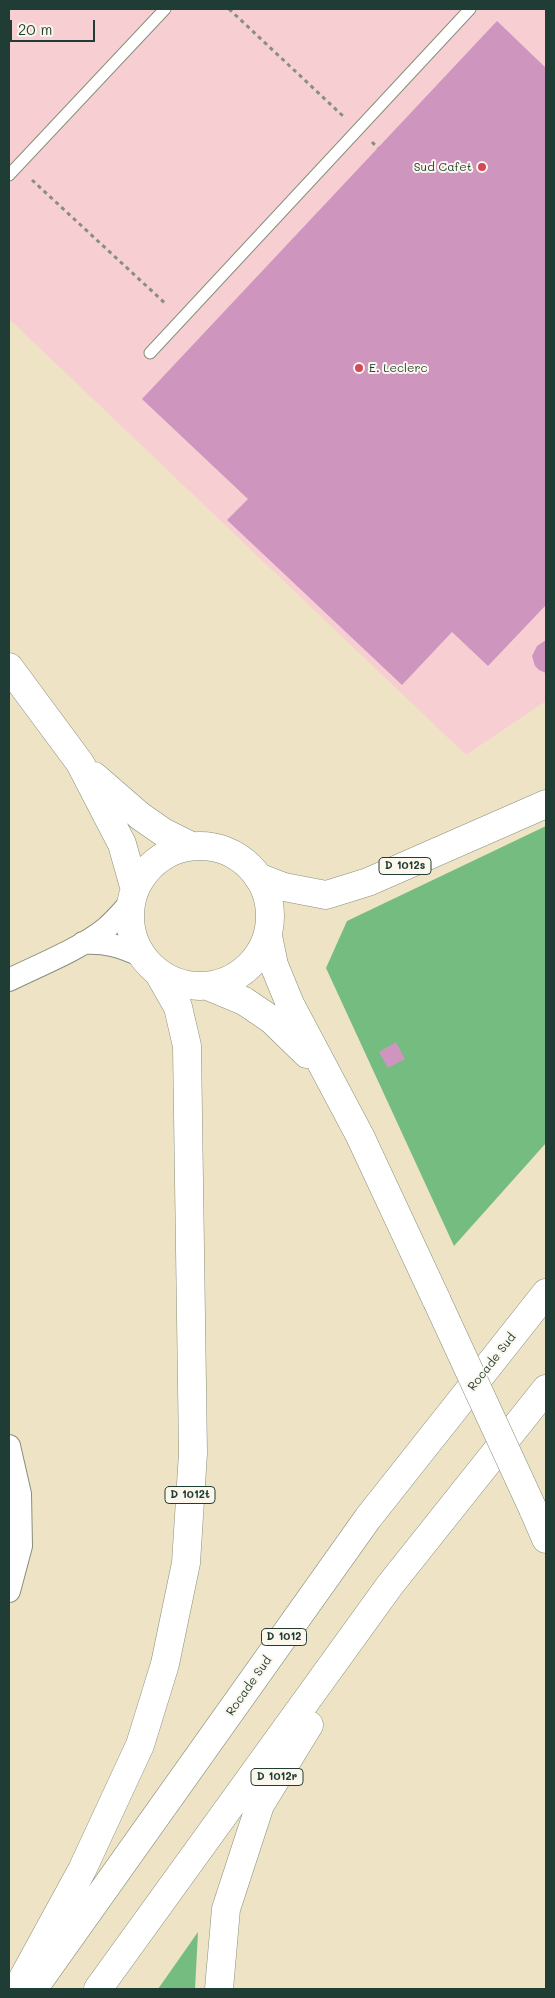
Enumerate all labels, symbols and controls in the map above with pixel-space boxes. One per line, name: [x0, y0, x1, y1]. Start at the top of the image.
scale bar: [12, 10, 98, 42]
text: 20 m: [18, 19, 52, 39]
place label: Sud Cafet: [414, 160, 472, 174]
marker: Sud Cafet: [476, 161, 488, 173]
place label: E. Leclerc: [369, 361, 428, 375]
marker: E. Leclerc: [353, 362, 365, 374]
road number: D 1012s: [379, 858, 431, 874]
street label: Rocade Sud: [465, 1330, 519, 1394]
road number: D 1012t: [165, 1486, 215, 1504]
road number: D 1012: [262, 1628, 306, 1645]
street label: Rocade Sud: [223, 1654, 275, 1718]
road number: D 1012r: [251, 1768, 303, 1785]

